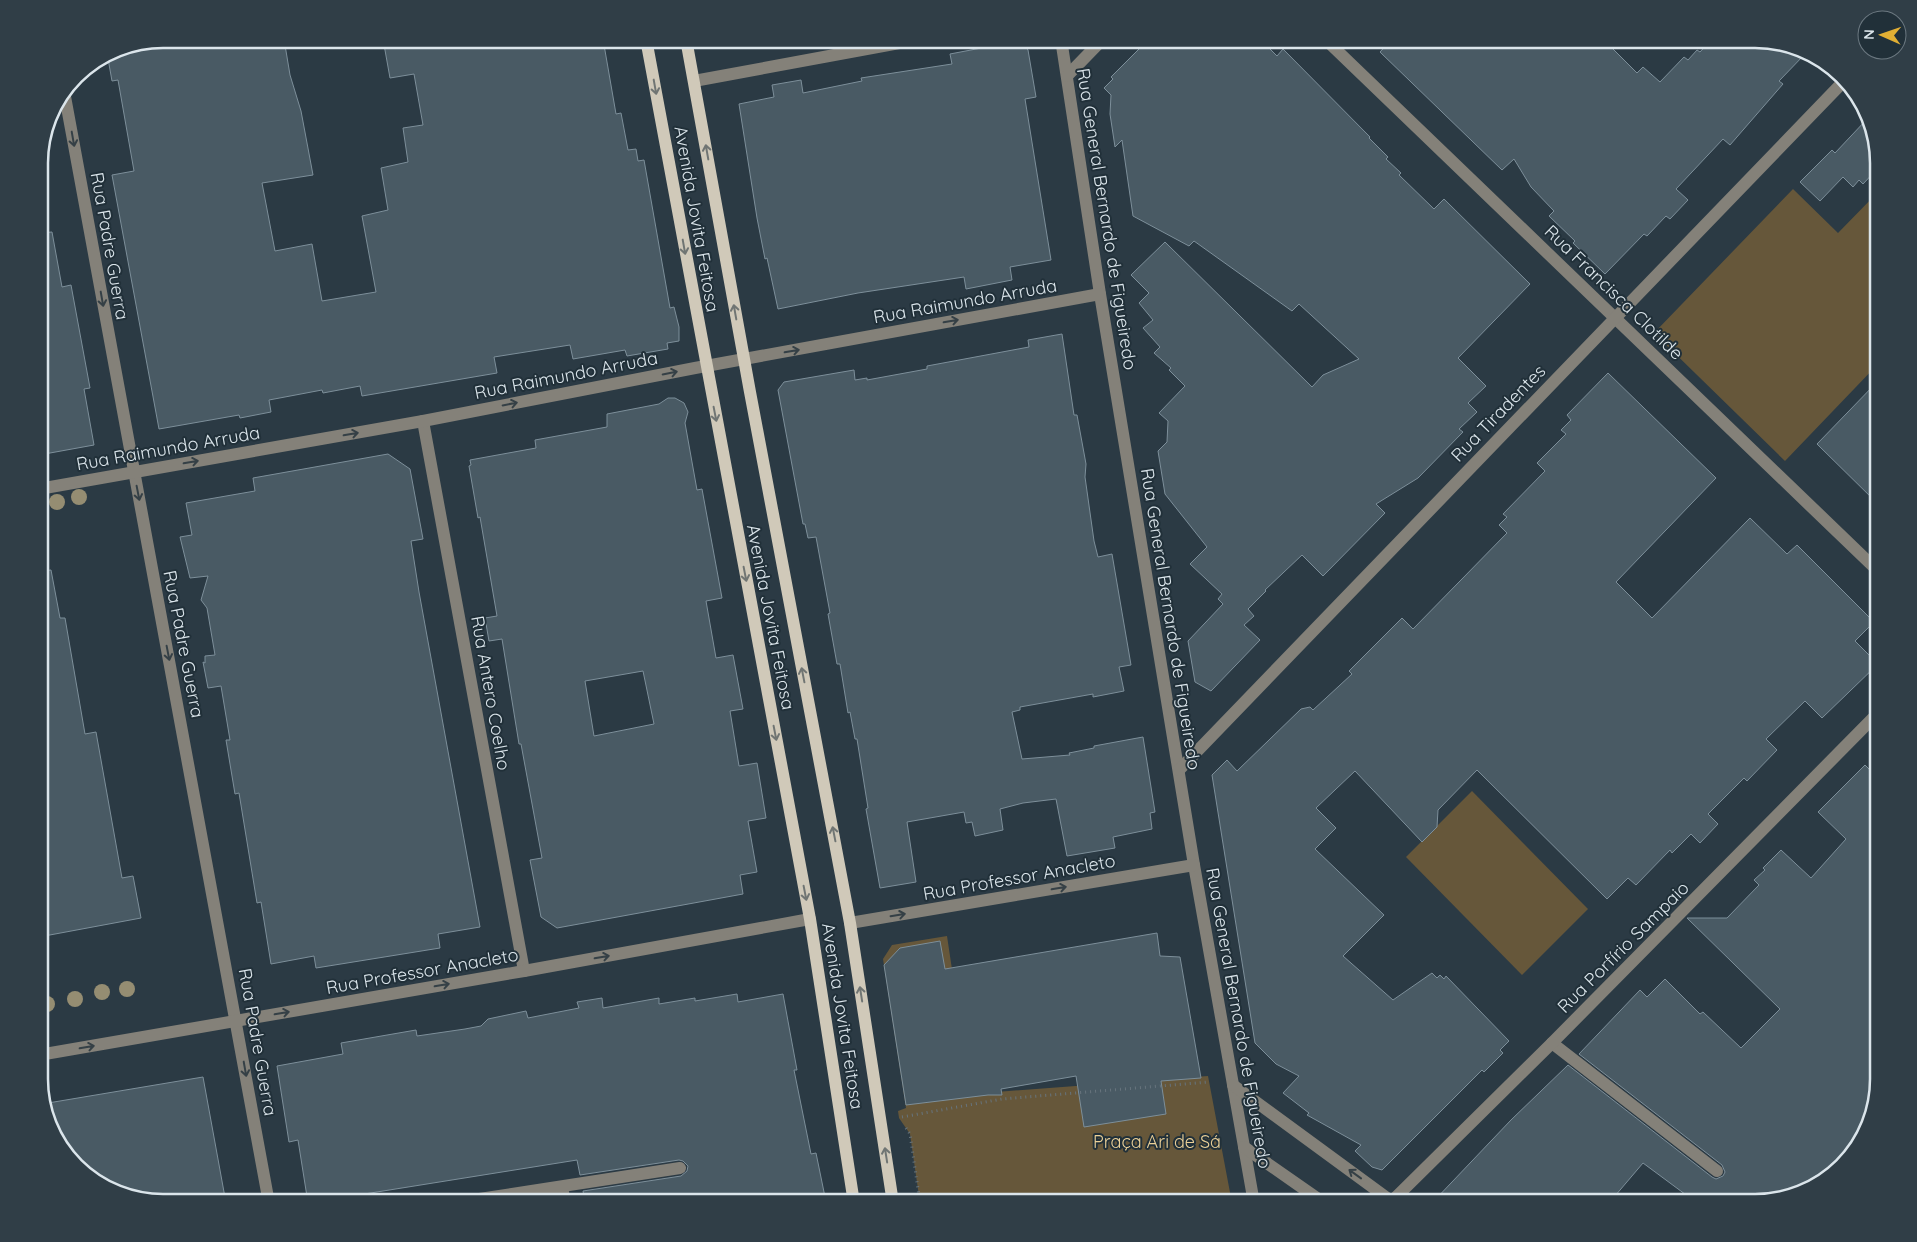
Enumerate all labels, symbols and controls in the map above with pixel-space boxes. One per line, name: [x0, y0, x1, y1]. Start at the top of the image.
north arrow: [1857, 10, 1907, 60]
text: N: [1860, 29, 1878, 40]
street label: Rua General Bernardo de Figueiredo: [1072, 67, 1142, 371]
one-way arrow: [651, 78, 660, 94]
street label: Avenida Jovita Feitosa: [669, 124, 725, 314]
one-way arrow: [68, 131, 78, 147]
one-way arrow: [701, 144, 711, 160]
street label: Rua Padre Guerra: [86, 170, 134, 322]
street label: Rua Francisca Clotilde: [1540, 220, 1688, 364]
one-way arrow: [680, 238, 690, 254]
street label: Rua Raimundo Arruda: [871, 274, 1059, 328]
one-way arrow: [98, 291, 107, 307]
one-way arrow: [729, 304, 739, 320]
one-way arrow: [943, 316, 959, 326]
one-way arrow: [783, 345, 799, 355]
street label: Rua Raimundo Arruda: [472, 346, 660, 404]
street label: Rua Tiradentes: [1446, 360, 1550, 466]
one-way arrow: [661, 368, 677, 377]
one-way arrow: [502, 399, 518, 409]
one-way arrow: [711, 406, 721, 422]
street label: Rua Raimundo Arruda: [74, 421, 262, 475]
one-way arrow: [342, 429, 358, 439]
one-way arrow: [182, 457, 198, 467]
street label: Rua General Bernardo de Figueiredo: [1136, 467, 1206, 771]
one-way arrow: [133, 485, 143, 501]
street label: Avenida Jovita Feitosa: [742, 522, 800, 712]
one-way arrow: [741, 565, 751, 581]
street label: Rua Padre Guerra: [158, 568, 210, 720]
street label: Rua Antero Coelho: [466, 614, 516, 772]
one-way arrow: [163, 644, 173, 660]
one-way arrow: [798, 667, 808, 683]
one-way arrow: [771, 725, 780, 741]
one-way arrow: [828, 827, 838, 843]
street label: Rua Professor Anacleto: [921, 849, 1117, 905]
street label: Rua General Bernardo de Figueiredo: [1201, 866, 1277, 1170]
street label: Rua Porfírio Sampaio: [1552, 876, 1694, 1018]
one-way arrow: [1050, 883, 1066, 893]
one-way arrow: [801, 885, 810, 901]
one-way arrow: [890, 910, 906, 920]
street label: Avenida Jovita Feitosa: [817, 921, 869, 1111]
street label: Rua Professor Anacleto: [324, 943, 520, 999]
one-way arrow: [593, 951, 609, 961]
street label: Rua Padre Guerra: [234, 966, 282, 1118]
one-way arrow: [433, 980, 449, 990]
one-way arrow: [856, 987, 866, 1003]
one-way arrow: [273, 1007, 289, 1017]
one-way arrow: [79, 1042, 95, 1052]
one-way arrow: [240, 1060, 250, 1076]
park label: Praça Ari de Sá: [1093, 1130, 1221, 1153]
one-way arrow: [881, 1147, 891, 1163]
one-way arrow: [1349, 1169, 1362, 1180]

